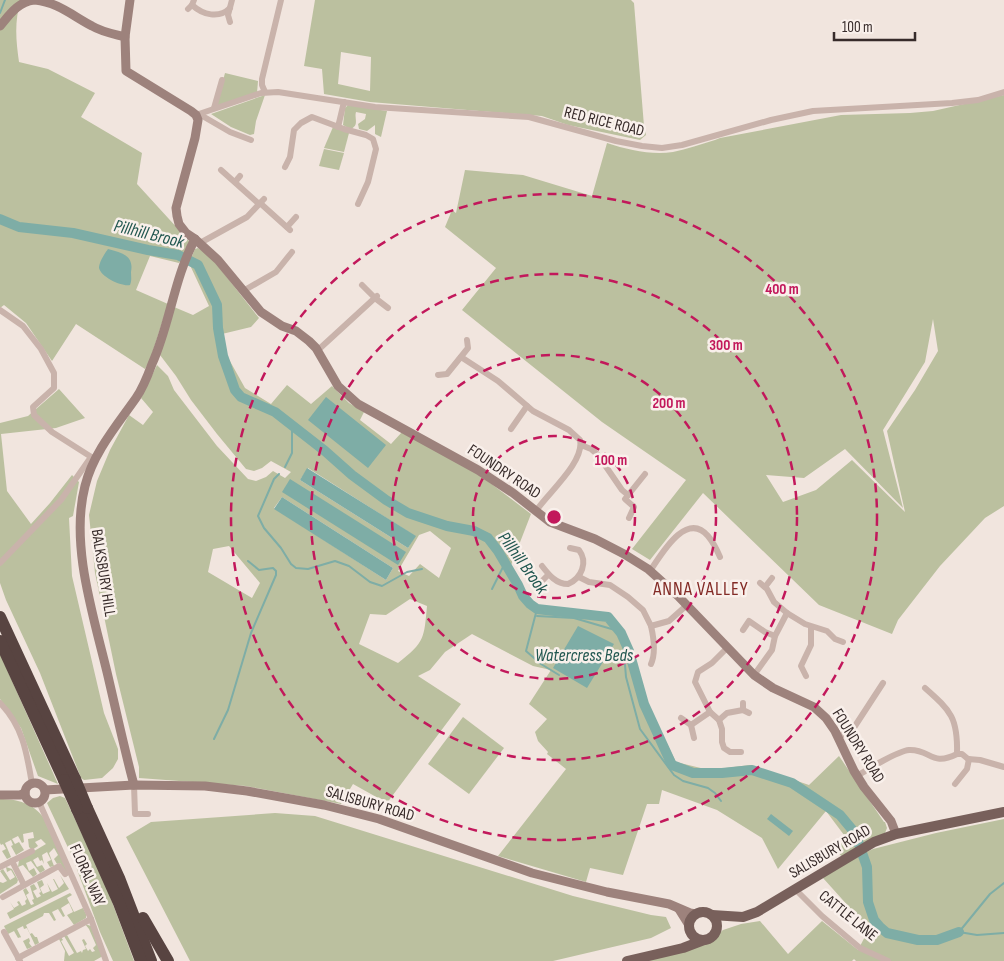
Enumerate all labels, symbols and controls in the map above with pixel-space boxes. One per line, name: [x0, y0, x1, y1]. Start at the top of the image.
scale bar: [834, 10, 915, 42]
text: 100 m: [842, 18, 873, 37]
street label: RED RICE ROAD: [562, 103, 646, 141]
water label: Pillhill Brook: [112, 215, 187, 253]
text: 400 m: [765, 280, 799, 299]
text: 300 m: [709, 336, 743, 355]
text: 200 m: [652, 394, 686, 413]
street label: FOUNDRY ROAD: [464, 441, 544, 503]
text: 100 m: [595, 451, 627, 470]
centre of rings: [545, 508, 563, 526]
street label: BALKSBURY HILL: [87, 528, 119, 618]
water label: Pillhill Brook: [494, 528, 553, 599]
district label: ANNA VALLEY: [652, 578, 749, 601]
water label: Watercress Beds: [535, 645, 634, 666]
street label: FOUNDRY ROAD: [828, 705, 888, 787]
street label: SALISBURY ROAD: [324, 782, 416, 826]
street label: SALISBURY ROAD: [786, 821, 874, 883]
street label: FLORAL WAY: [65, 841, 109, 909]
street label: CATTLE LANE: [815, 887, 881, 945]

